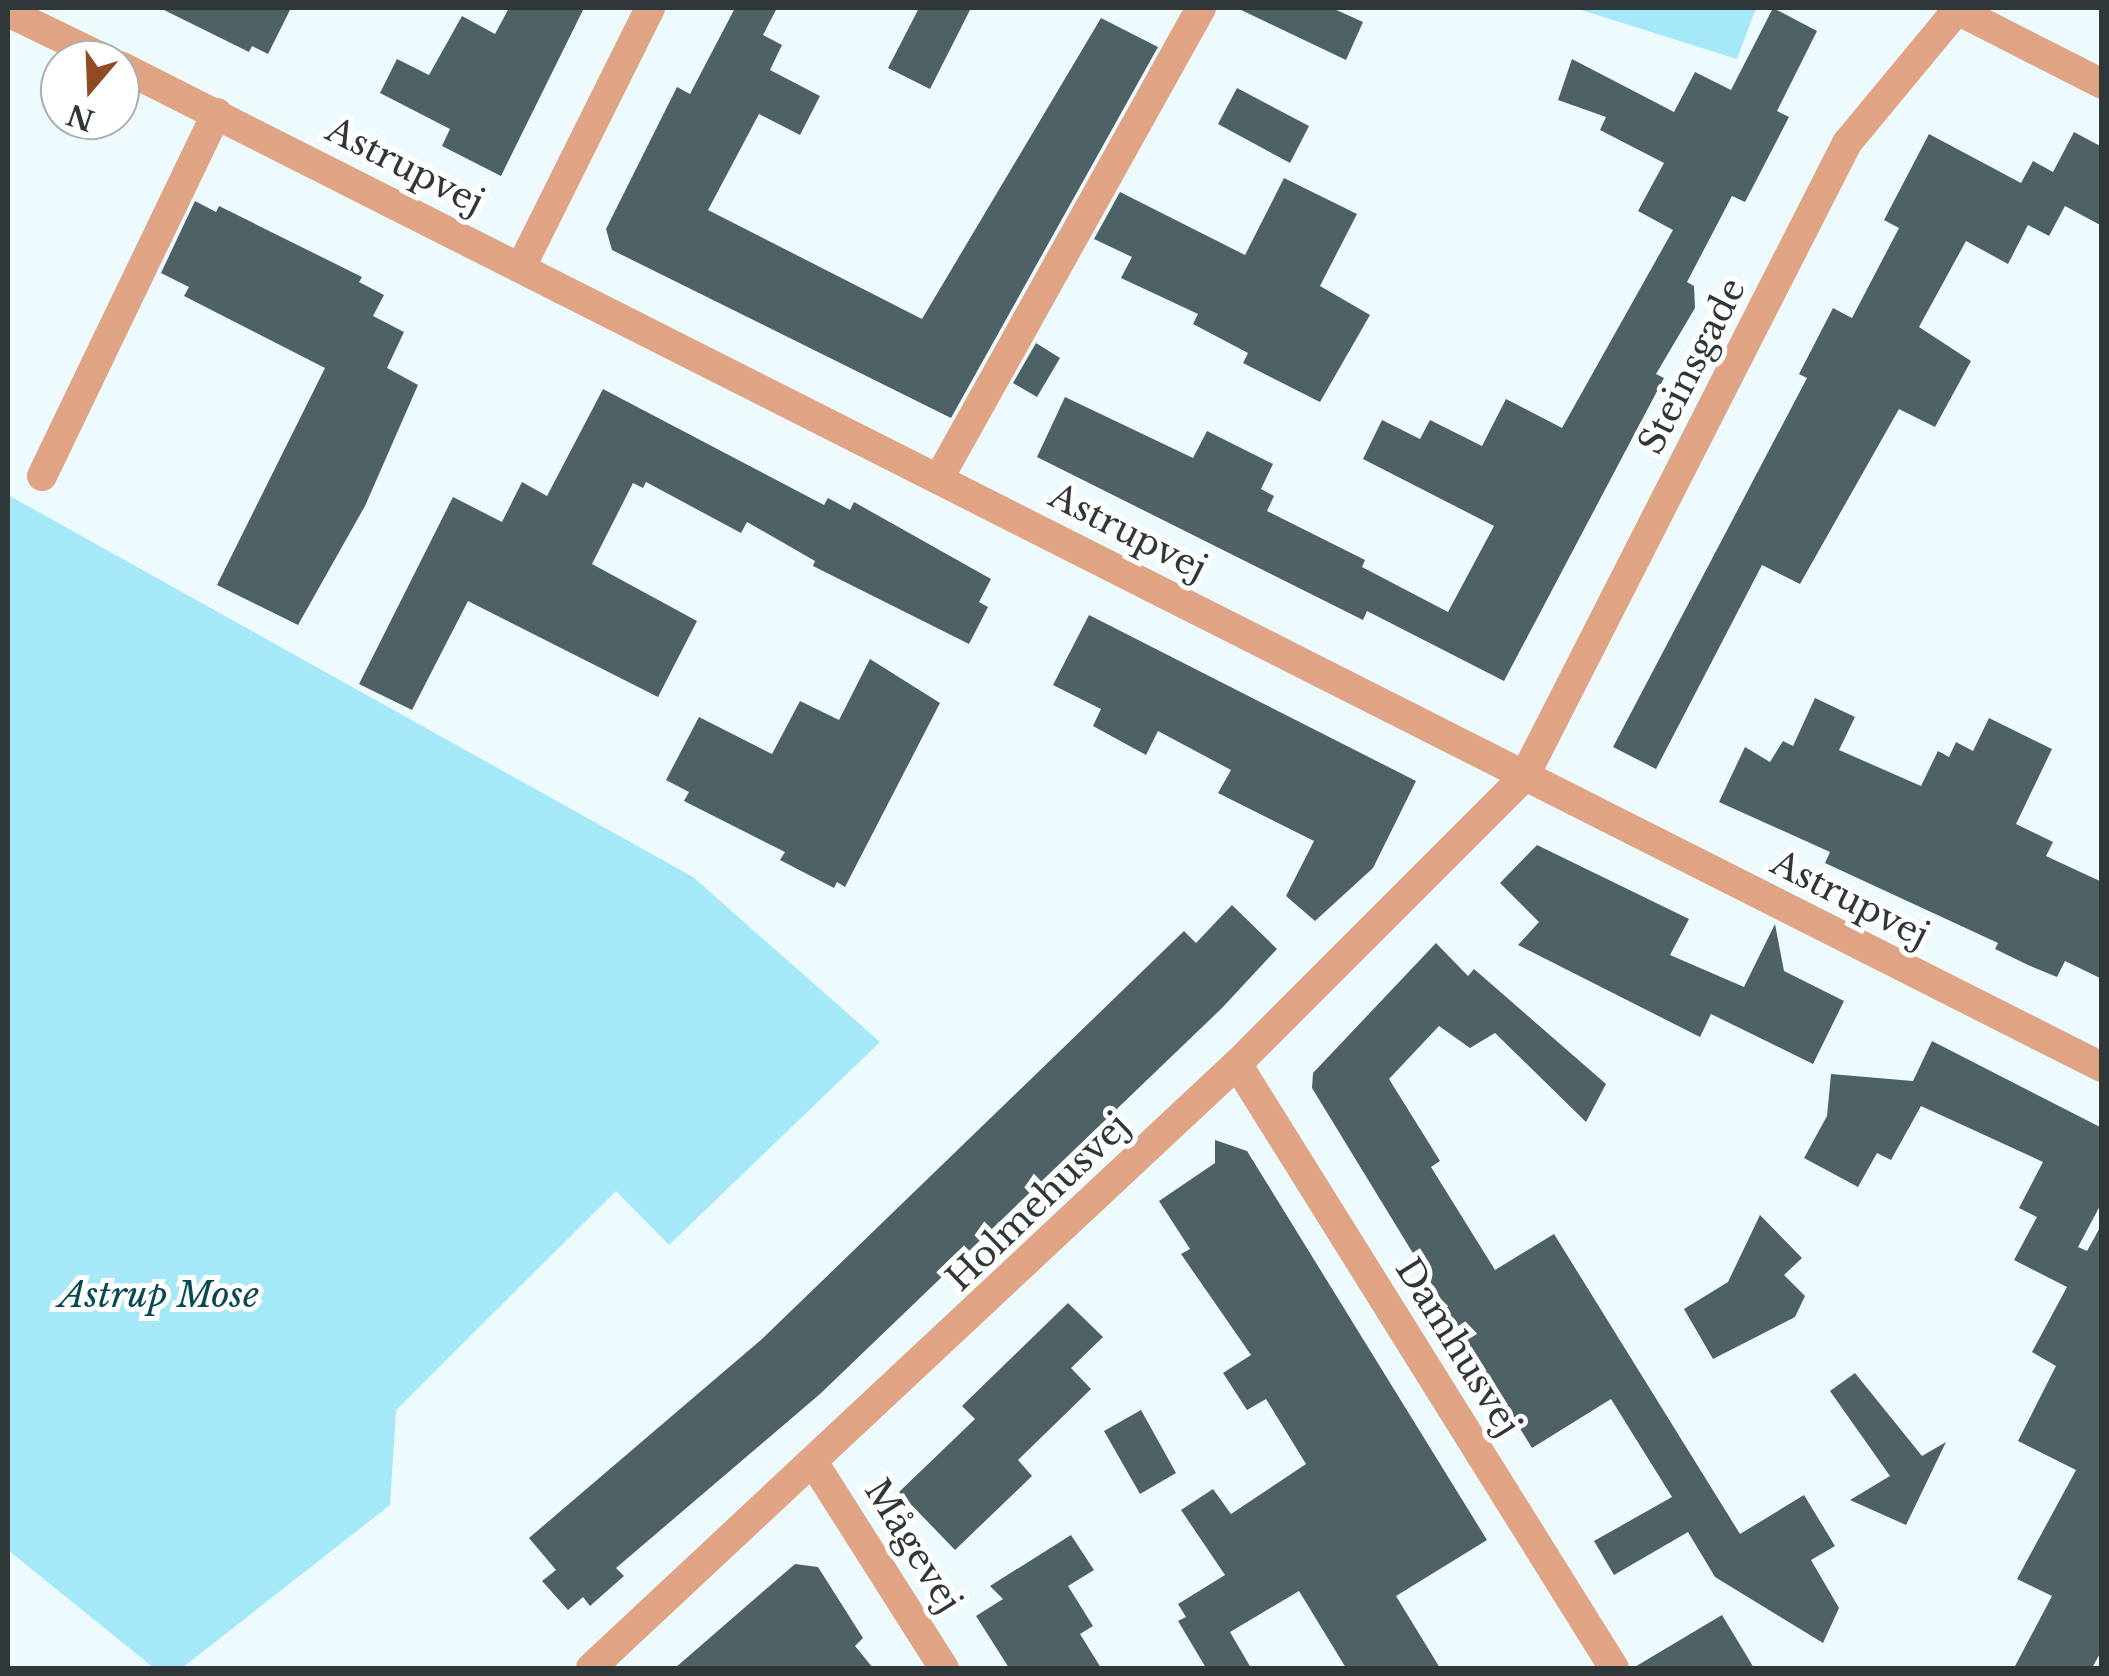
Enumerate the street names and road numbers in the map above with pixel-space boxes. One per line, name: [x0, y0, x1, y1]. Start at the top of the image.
street label: Astrupvej: [319, 109, 491, 223]
street label: Steinsgade: [1630, 271, 1754, 461]
street label: Astrupvej: [1042, 475, 1214, 589]
street label: Astrupvej: [1764, 842, 1936, 956]
street label: Holmehusvej: [938, 1104, 1138, 1300]
street label: Damhusvej: [1387, 1250, 1529, 1444]
street label: Mågevej: [856, 1472, 970, 1620]

